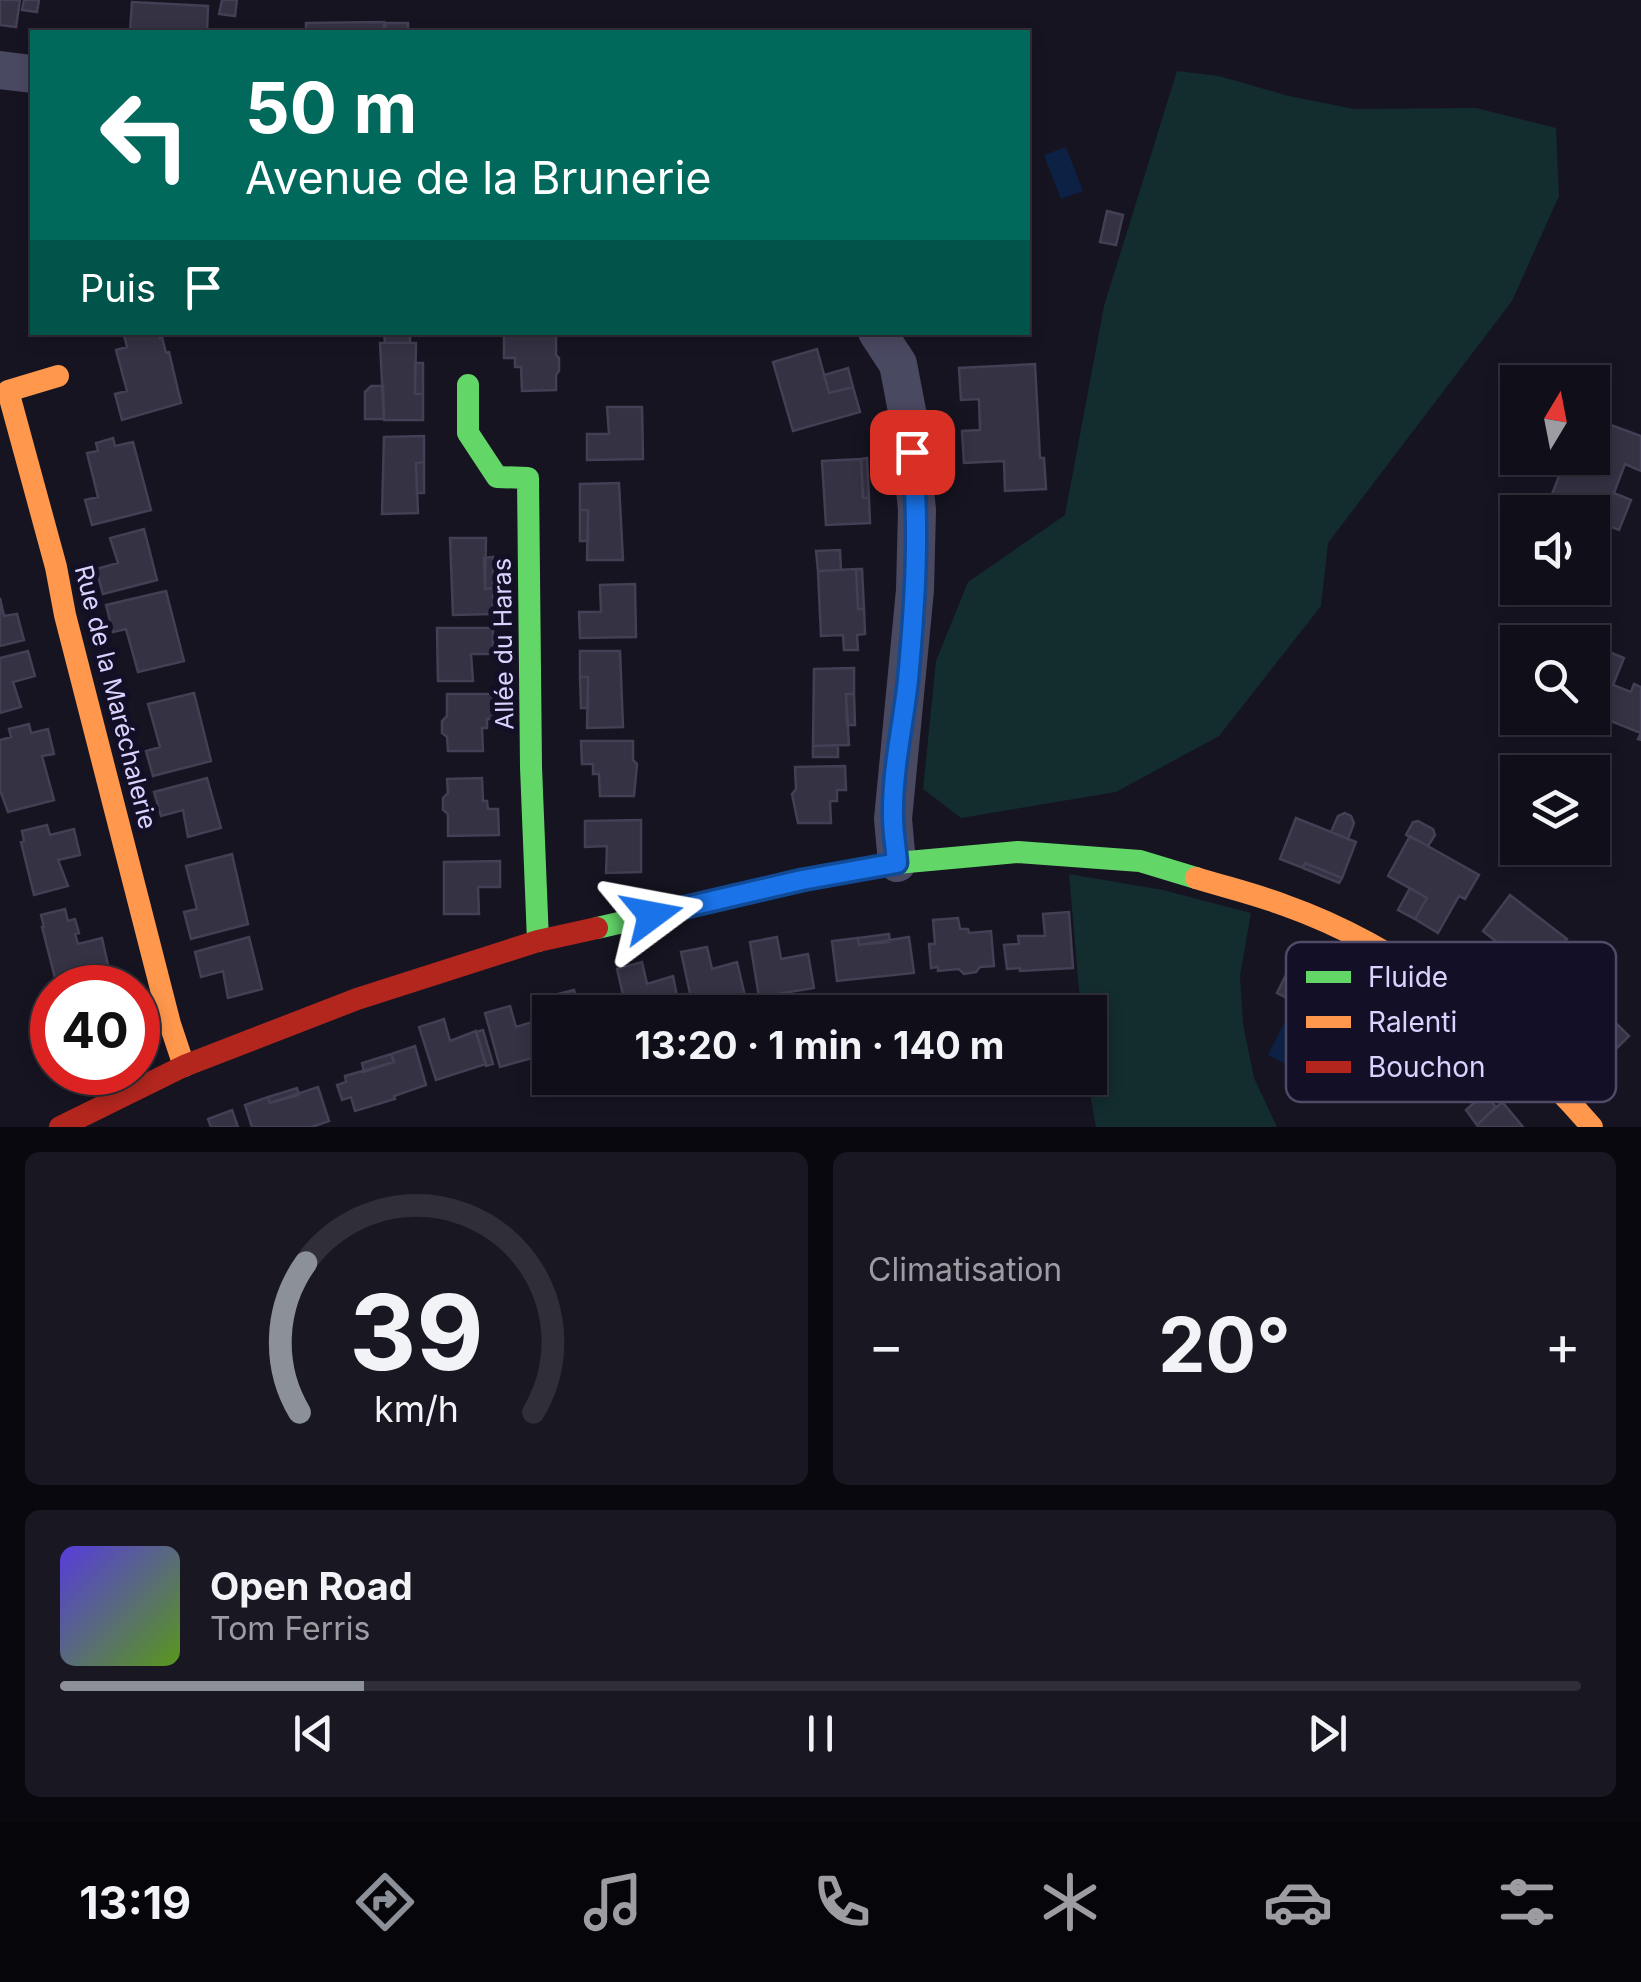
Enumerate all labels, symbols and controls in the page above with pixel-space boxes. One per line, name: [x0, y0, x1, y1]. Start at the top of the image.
text: 50 m: [245, 65, 417, 150]
icon: left: [80, 70, 210, 200]
text: Avenue de la Brunerie: [245, 150, 712, 205]
icon: arrive: [176, 260, 231, 315]
text: Puis: [80, 265, 156, 311]
north arrow: [1500, 365, 1610, 475]
map controls: [1500, 365, 1610, 865]
pin: [870, 410, 955, 495]
icon: arrive: [885, 425, 940, 480]
button: sound: [1500, 495, 1610, 605]
street label: Allée du Haras: [487, 558, 519, 730]
street label: Rue de la Maréchalerie: [69, 562, 163, 832]
button: search: [1500, 625, 1610, 735]
button: layers: [1500, 755, 1610, 865]
position arrow: [600, 863, 704, 967]
legend: [1286, 942, 1616, 1102]
text: Fluide: [1368, 960, 1448, 994]
speed limit sign: 40: [30, 965, 160, 1095]
text: Ralenti: [1368, 1005, 1457, 1039]
text: 13:20 · 1 min · 140 m: [635, 1022, 1004, 1068]
text: Bouchon: [1368, 1050, 1486, 1084]
text: Climatisation: [868, 1250, 1062, 1289]
text: 39: [349, 1269, 484, 1395]
text: 20°: [1158, 1299, 1291, 1390]
text: −: [868, 1312, 904, 1378]
text: +: [1545, 1312, 1581, 1378]
text: km/h: [374, 1387, 459, 1431]
text: Open Road: [210, 1563, 413, 1609]
text: Tom Ferris: [210, 1609, 370, 1648]
icon: previous: [286, 1706, 341, 1761]
icon: pause: [793, 1706, 848, 1761]
icon: next: [1300, 1706, 1355, 1761]
icon: directions: [350, 1867, 420, 1937]
icon: music: [578, 1867, 648, 1937]
icon: phone: [807, 1867, 877, 1937]
icon: climate: [1035, 1867, 1105, 1937]
icon: car: [1263, 1867, 1333, 1937]
icon: filters: [1492, 1867, 1562, 1937]
text: 13:19: [79, 1875, 191, 1930]

